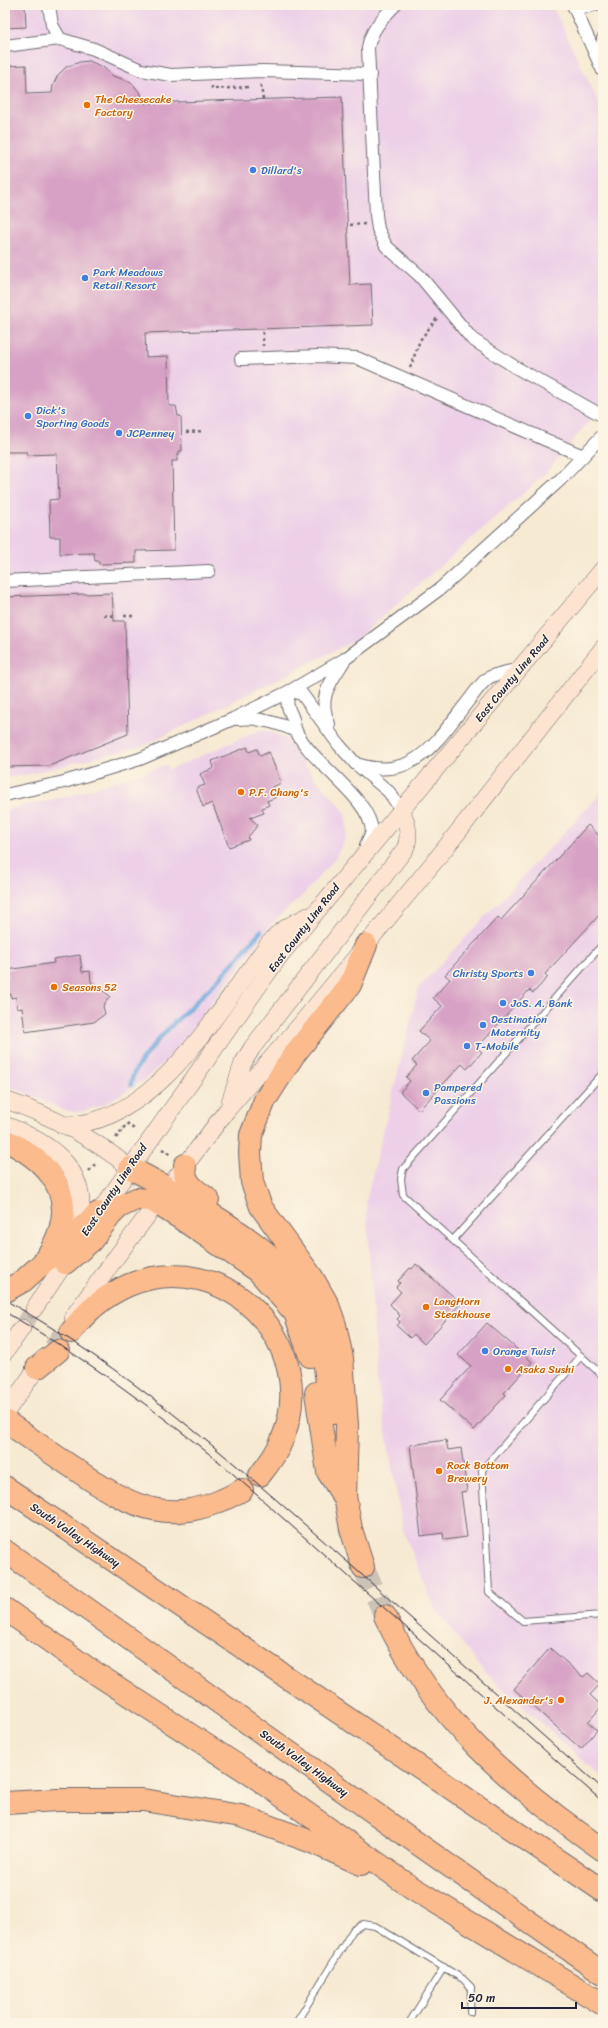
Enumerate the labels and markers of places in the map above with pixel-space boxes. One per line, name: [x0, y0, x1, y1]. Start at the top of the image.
place label: The Cheesecake Factory: [95, 90, 172, 122]
marker: The Cheesecake Factory: [82, 100, 92, 110]
place label: Dillard's: [261, 161, 303, 180]
marker: Dillard's: [248, 165, 258, 175]
place label: Park Meadows Retail Resort: [93, 263, 164, 295]
marker: Park Meadows Retail Resort: [80, 273, 90, 283]
place label: Dick's Sporting Goods: [36, 401, 110, 433]
marker: Dick's Sporting Goods: [23, 411, 33, 421]
place label: JCPenney: [126, 424, 174, 443]
marker: JCPenney: [114, 428, 124, 438]
place label: P.F. Chang's: [249, 783, 310, 802]
marker: P.F. Chang's: [236, 787, 246, 797]
place label: Christy Sports: [453, 964, 523, 983]
marker: Christy Sports: [526, 968, 536, 978]
place label: Seasons 52: [62, 978, 118, 997]
marker: Seasons 52: [49, 982, 59, 992]
place label: JoS. A. Bank: [510, 994, 573, 1013]
marker: JoS. A. Bank: [498, 998, 508, 1008]
place label: Destination Maternity: [491, 1010, 547, 1042]
marker: Destination Maternity: [478, 1020, 488, 1030]
place label: T-Mobile: [475, 1037, 519, 1056]
marker: T-Mobile: [462, 1041, 472, 1051]
place label: Pampered Passions: [434, 1078, 483, 1110]
marker: Pampered Passions: [421, 1088, 431, 1098]
place label: LongHorn Steakhouse: [434, 1292, 491, 1324]
marker: LongHorn Steakhouse: [421, 1302, 431, 1312]
place label: Orange Twist: [493, 1342, 556, 1361]
marker: Orange Twist: [480, 1346, 490, 1356]
place label: Asaka Sushi: [515, 1360, 575, 1379]
marker: Asaka Sushi: [503, 1364, 513, 1374]
place label: Rock Bottom Brewery: [447, 1456, 509, 1488]
marker: Rock Bottom Brewery: [434, 1466, 444, 1476]
place label: J. Alexander's: [483, 1691, 553, 1710]
marker: J. Alexander's: [556, 1695, 566, 1705]

